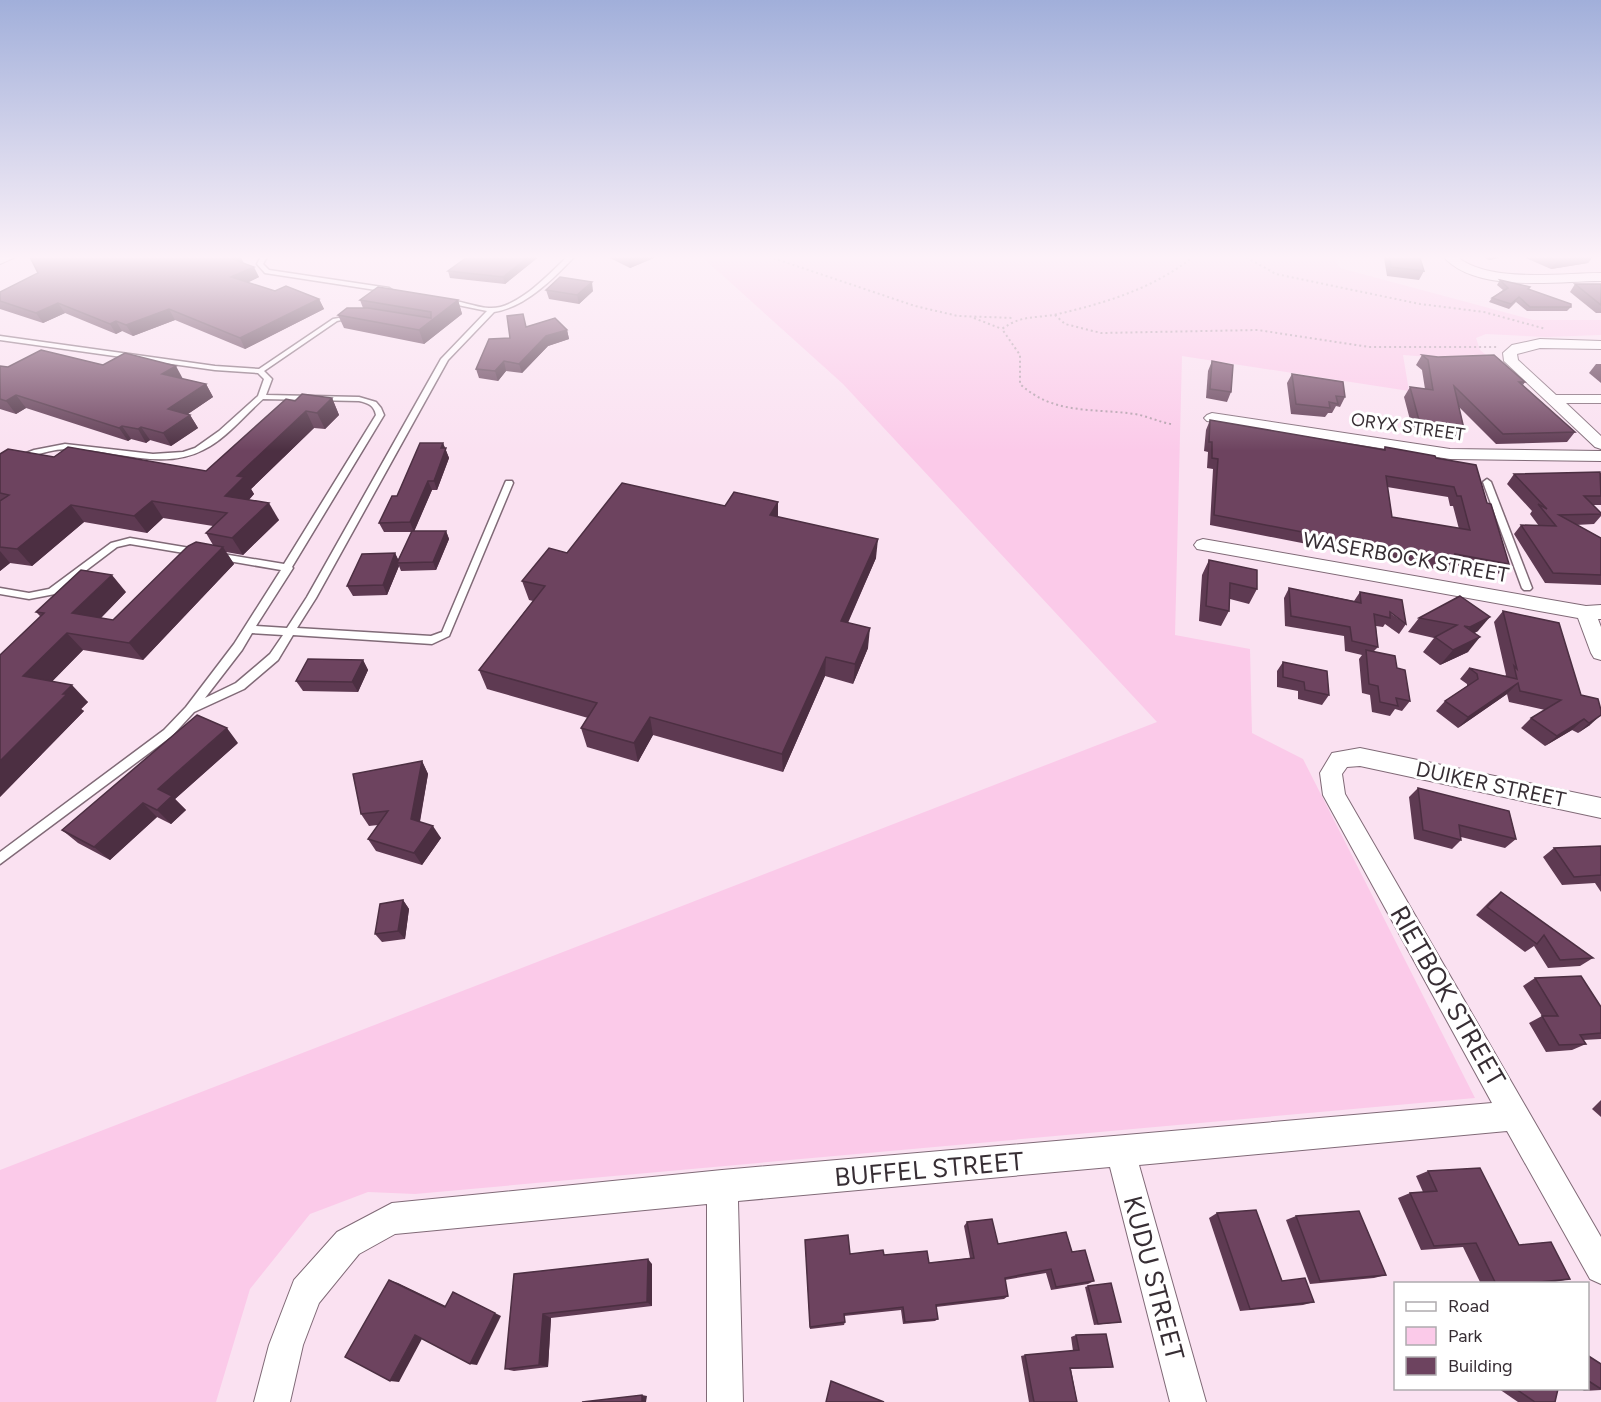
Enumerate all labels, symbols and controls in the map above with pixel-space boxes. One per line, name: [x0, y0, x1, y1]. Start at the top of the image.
street label: ORYX STREET: [1349, 408, 1467, 446]
street label: WASERBOCK STREET: [1301, 527, 1511, 587]
street label: DUIKER STREET: [1414, 756, 1569, 812]
street label: RIETBOK STREET: [1383, 900, 1513, 1093]
street label: BUFFEL STREET: [833, 1145, 1025, 1193]
street label: KUDU STREET: [1117, 1192, 1191, 1364]
legend: [1394, 1282, 1589, 1390]
text: Road: [1448, 1295, 1489, 1317]
text: Park: [1448, 1325, 1483, 1347]
text: Building: [1448, 1355, 1513, 1377]

